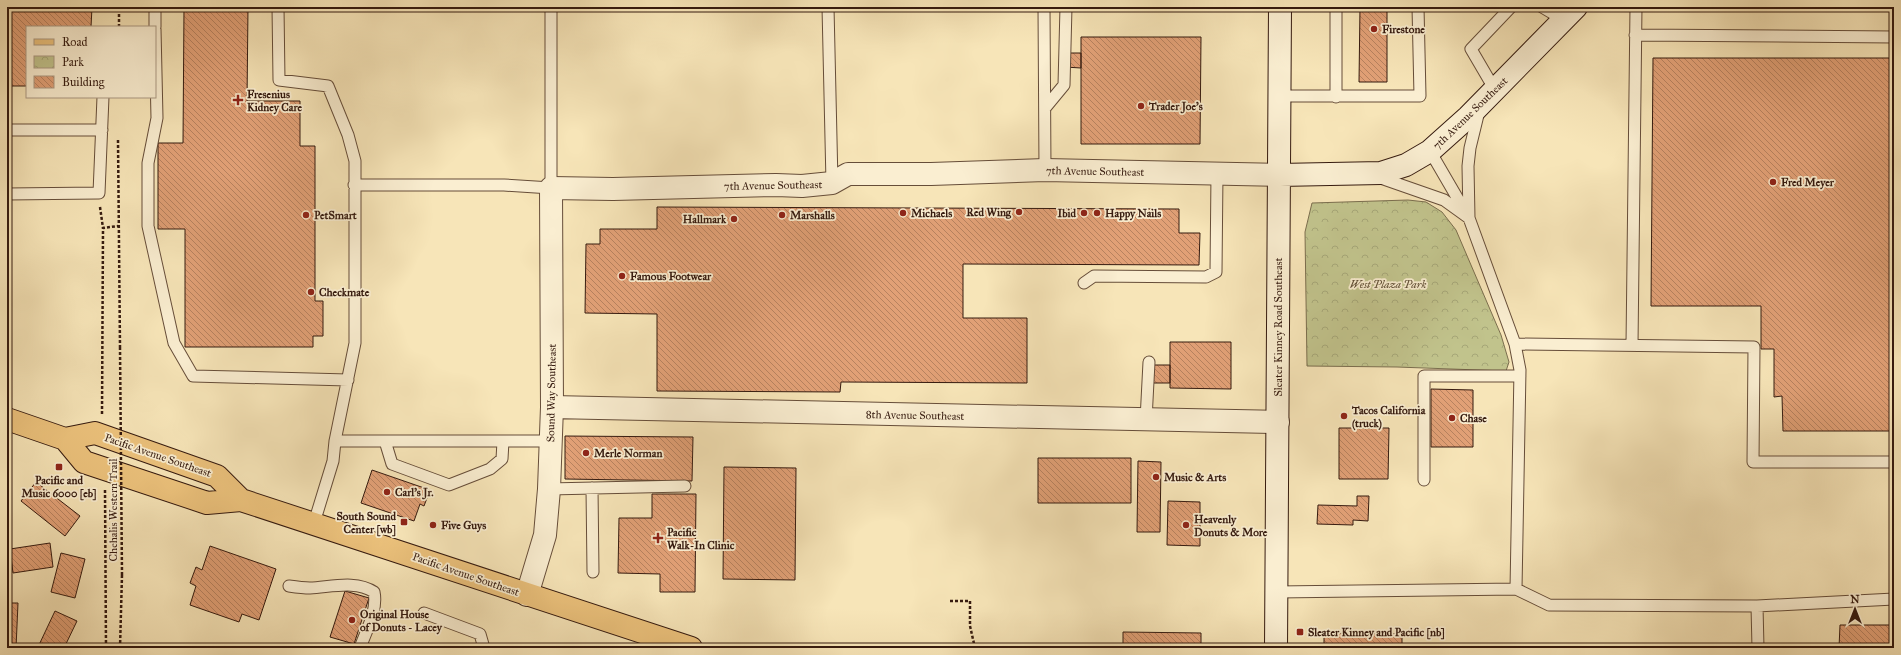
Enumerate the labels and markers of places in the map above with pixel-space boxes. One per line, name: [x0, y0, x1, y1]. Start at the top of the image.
place label: Firestone: [1382, 23, 1425, 36]
marker: Firestone: [1369, 24, 1379, 34]
place label: Fresenius Kidney Care: [247, 88, 302, 115]
marker: Fresenius Kidney Care: [232, 94, 244, 106]
place label: Trader Joe's: [1148, 100, 1203, 114]
marker: Trader Joe's: [1136, 101, 1146, 111]
place label: Fred Meyer: [1781, 176, 1835, 190]
marker: Fred Meyer: [1768, 177, 1778, 187]
place label: Red Wing: [966, 206, 1012, 219]
place label: Michaels: [911, 207, 952, 220]
marker: Red Wing: [1014, 207, 1024, 217]
place label: Ibid: [1057, 207, 1076, 220]
place label: Happy Nails: [1105, 207, 1161, 221]
marker: Michaels: [898, 208, 908, 218]
marker: Ibid: [1079, 208, 1089, 218]
marker: Happy Nails: [1092, 208, 1102, 218]
place label: PetSmart: [314, 209, 357, 222]
place label: Marshalls: [790, 209, 835, 222]
marker: PetSmart: [301, 210, 311, 220]
marker: Marshalls: [777, 210, 787, 220]
place label: Hallmark: [683, 213, 727, 226]
marker: Hallmark: [729, 214, 739, 224]
place label: Famous Footwear: [630, 270, 712, 283]
marker: Famous Footwear: [617, 271, 627, 281]
place label: Checkmate: [319, 286, 370, 299]
marker: Checkmate: [306, 287, 316, 297]
place label: Tacos California (truck): [1351, 404, 1426, 431]
marker: Tacos California (truck): [1339, 411, 1349, 421]
place label: Chase: [1460, 412, 1487, 425]
marker: Chase: [1447, 413, 1457, 423]
place label: Merle Norman: [594, 447, 663, 460]
marker: Merle Norman: [581, 448, 591, 458]
marker: Pacific and Music 6000 [eb]: [54, 462, 64, 472]
place label: Music & Arts: [1164, 471, 1226, 484]
marker: Music & Arts: [1151, 472, 1161, 482]
place label: Pacific and Music 6000 [eb]: [21, 474, 97, 501]
place label: Carl's Jr.: [395, 486, 434, 500]
marker: Carl's Jr.: [382, 487, 392, 497]
place label: South Sound Center [wb]: [337, 510, 396, 537]
place label: Heavenly Donuts & More: [1194, 513, 1268, 539]
marker: South Sound Center [wb]: [399, 517, 409, 527]
place label: Five Guys: [441, 519, 486, 533]
marker: Five Guys: [428, 520, 438, 530]
marker: Heavenly Donuts & More: [1181, 520, 1191, 530]
place label: Pacific Walk-In Clinic: [667, 526, 735, 552]
marker: Pacific Walk-In Clinic: [652, 532, 664, 544]
place label: Original House of Donuts - Lacey: [360, 608, 443, 635]
marker: Original House of Donuts - Lacey: [347, 615, 357, 625]
place label: Sleater Kinney and Pacific [nb]: [1308, 626, 1445, 640]
marker: Sleater Kinney and Pacific [nb]: [1295, 627, 1305, 637]

